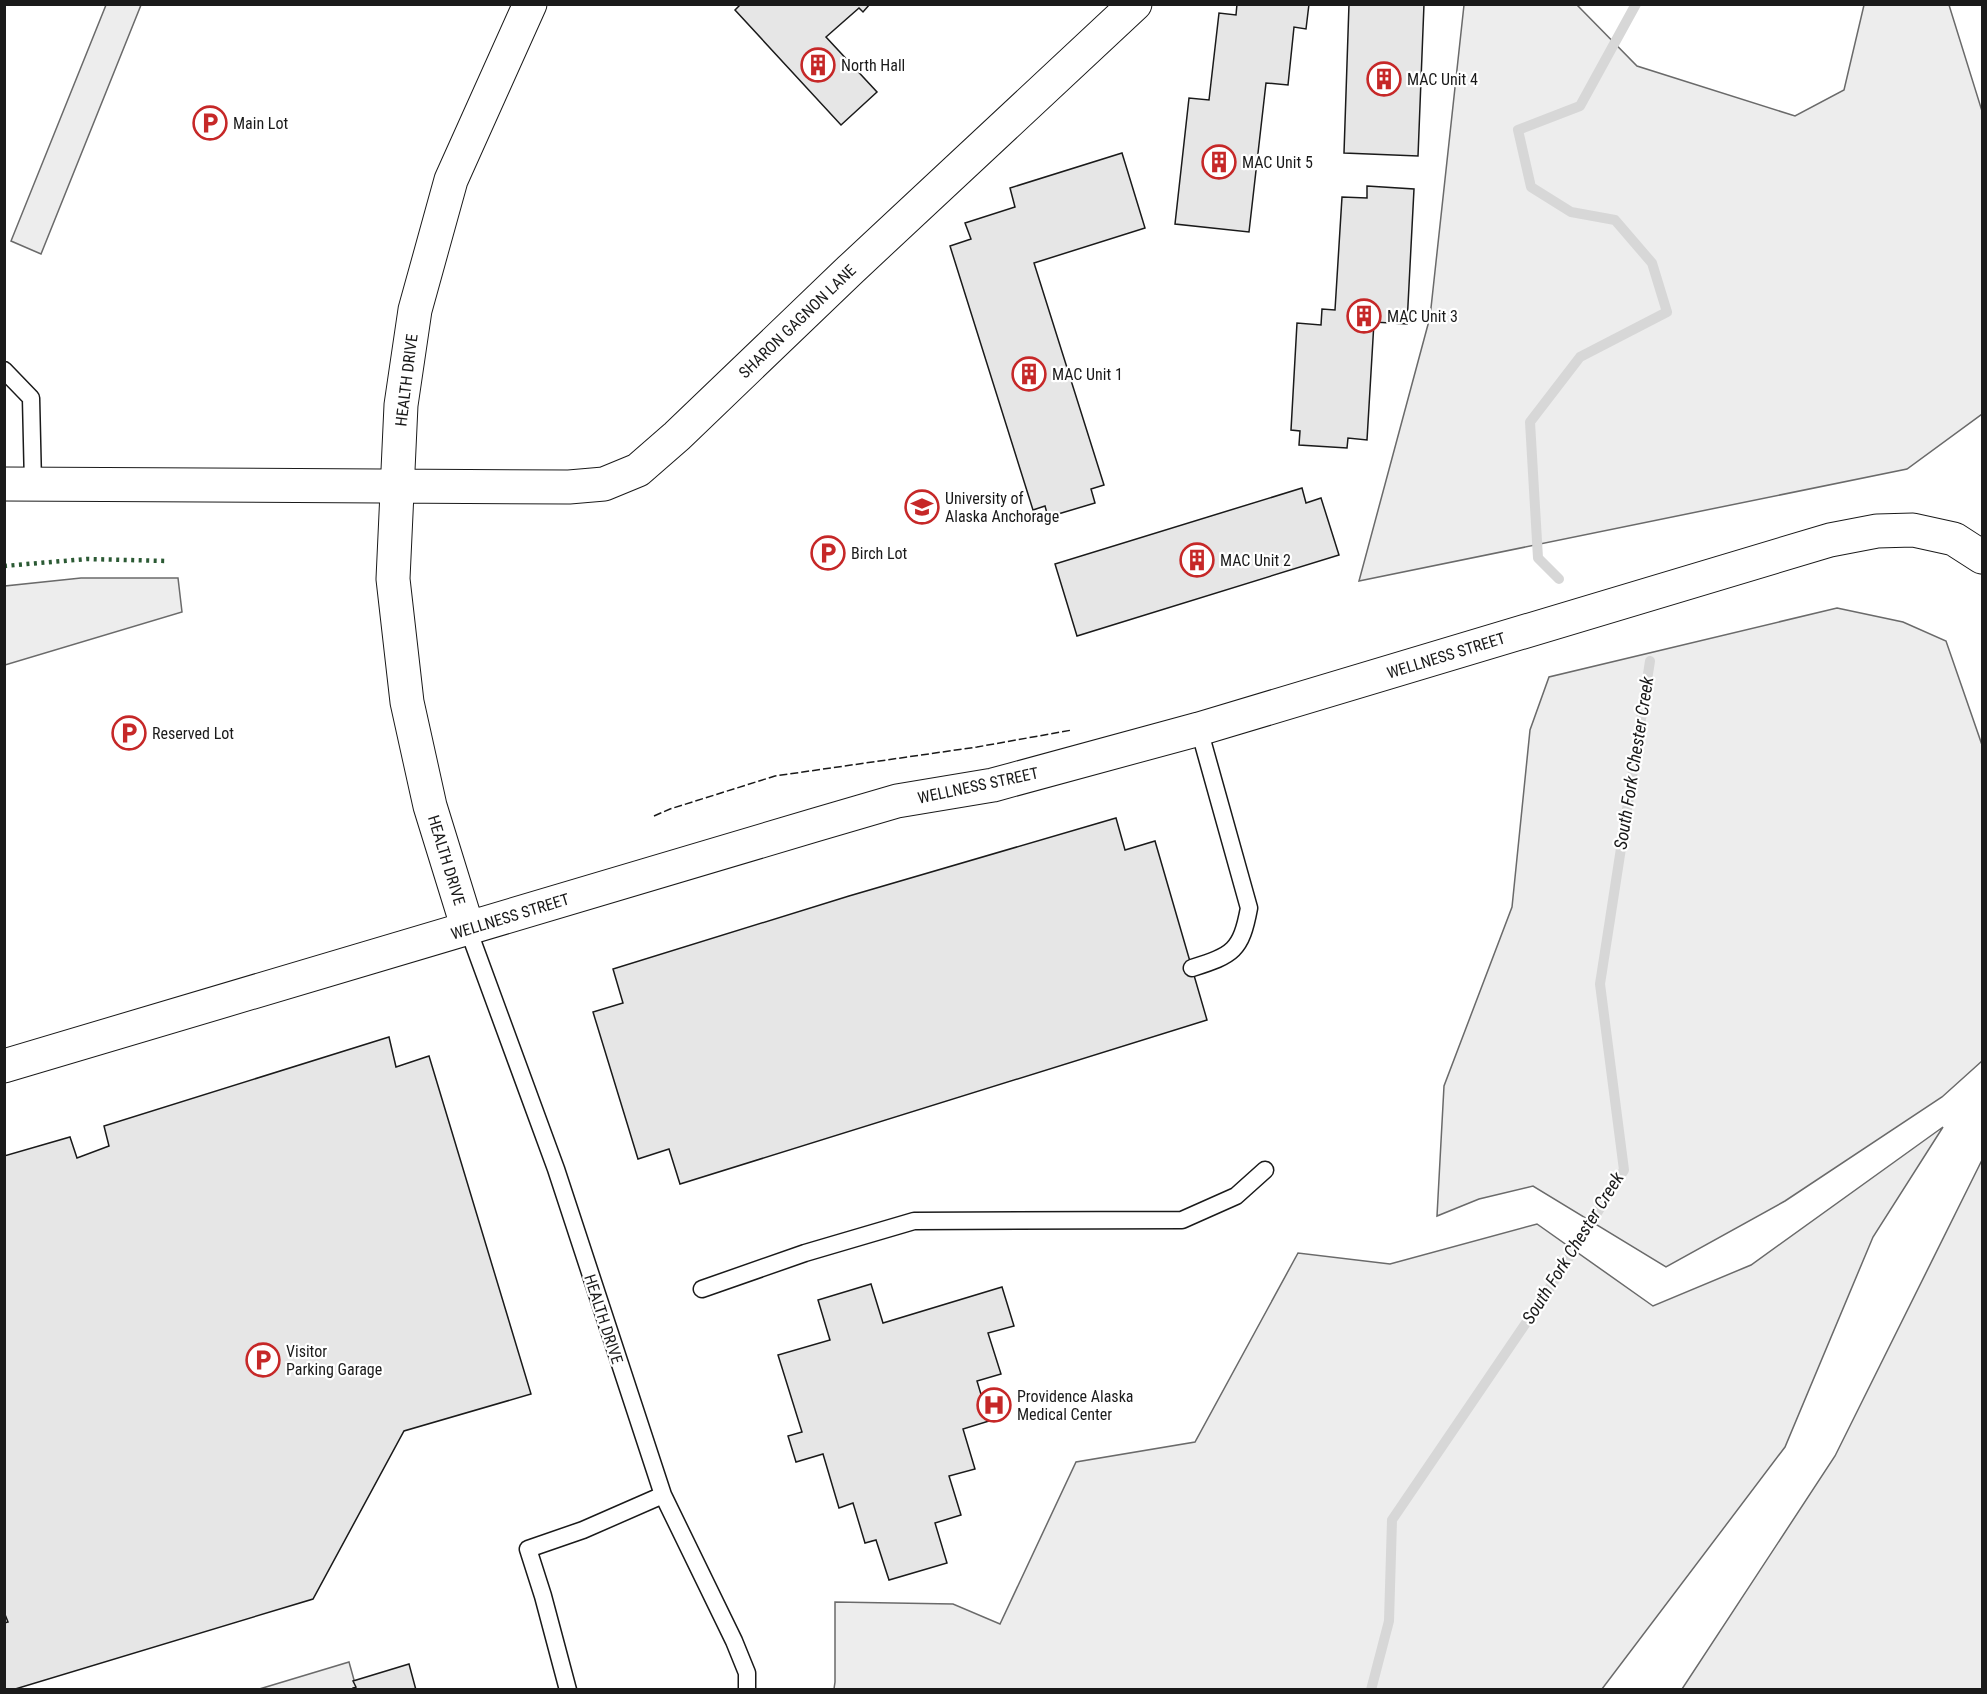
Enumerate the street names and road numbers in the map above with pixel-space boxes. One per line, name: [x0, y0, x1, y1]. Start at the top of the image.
street label: SHARON GAGNON LANE: [735, 261, 860, 382]
street label: HEALTH DRIVE: [391, 333, 422, 427]
street label: WELLNESS STREET: [1385, 628, 1508, 683]
street label: WELLNESS STREET: [916, 763, 1040, 808]
street label: HEALTH DRIVE: [424, 813, 469, 907]
street label: WELLNESS STREET: [449, 889, 572, 944]
street label: HEALTH DRIVE: [580, 1272, 627, 1366]

